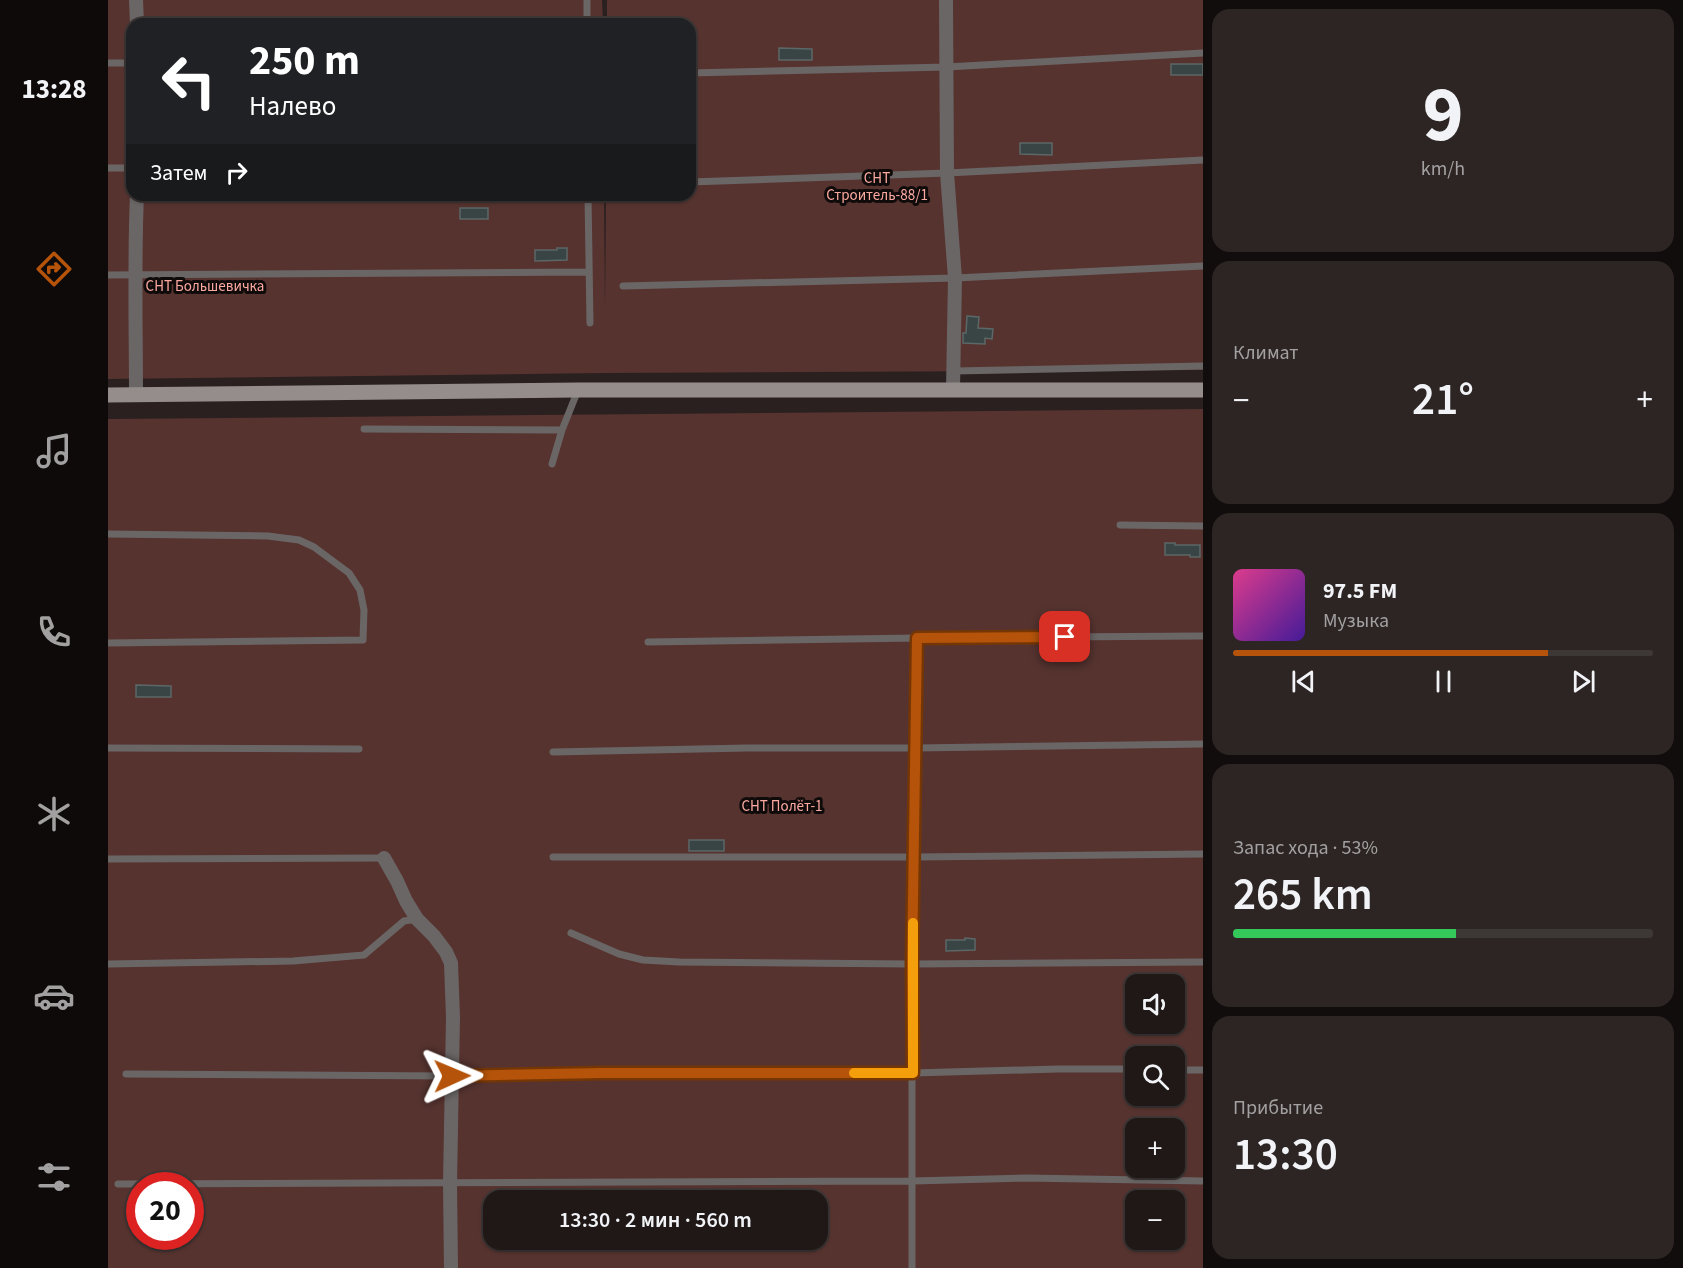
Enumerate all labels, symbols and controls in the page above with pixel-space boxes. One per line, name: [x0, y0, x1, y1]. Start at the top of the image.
text: 250 m: [249, 31, 360, 91]
icon: left: [150, 42, 228, 120]
text: 9: [1422, 60, 1464, 171]
text: 13:28: [21, 70, 87, 109]
text: Налево: [249, 87, 336, 126]
text: km/h: [1421, 155, 1465, 183]
icon: right: [220, 156, 253, 189]
text: Затем: [150, 157, 208, 189]
park label: СНТ Строитель-88/1: [826, 168, 928, 206]
icon: directions: [33, 248, 75, 290]
park label: СНТ Большевичка: [146, 276, 264, 297]
text: Климат: [1233, 339, 1299, 367]
text: 21°: [1412, 368, 1474, 432]
text: −: [1233, 377, 1249, 424]
text: +: [1637, 377, 1653, 424]
icon: music: [33, 430, 75, 472]
text: 97.5 FM: [1323, 575, 1397, 607]
text: Музыка: [1323, 607, 1389, 635]
icon: phone: [33, 611, 75, 653]
pin: [1039, 611, 1090, 662]
icon: arrive: [1048, 620, 1081, 653]
icon: previous: [1287, 665, 1320, 698]
icon: pause: [1427, 665, 1460, 698]
icon: next: [1567, 665, 1600, 698]
icon: climate: [33, 793, 75, 835]
park label: СНТ Полёт-1: [741, 796, 823, 817]
text: Запас хода · 53%: [1233, 834, 1378, 862]
text: 265 km: [1233, 863, 1373, 927]
map controls: [1125, 974, 1185, 1250]
button: sound: [1125, 974, 1185, 1034]
icon: car: [33, 975, 75, 1017]
position arrow: [420, 1044, 484, 1108]
button: search: [1125, 1046, 1185, 1106]
text: Прибытие: [1233, 1094, 1323, 1122]
button: +: [1125, 1118, 1185, 1178]
text: 13:30: [1233, 1123, 1338, 1187]
icon: filters: [33, 1156, 75, 1198]
speed limit sign: 20: [126, 1172, 204, 1250]
button: −: [1125, 1190, 1185, 1250]
text: 13:30 · 2 мин · 560 m: [559, 1204, 752, 1236]

